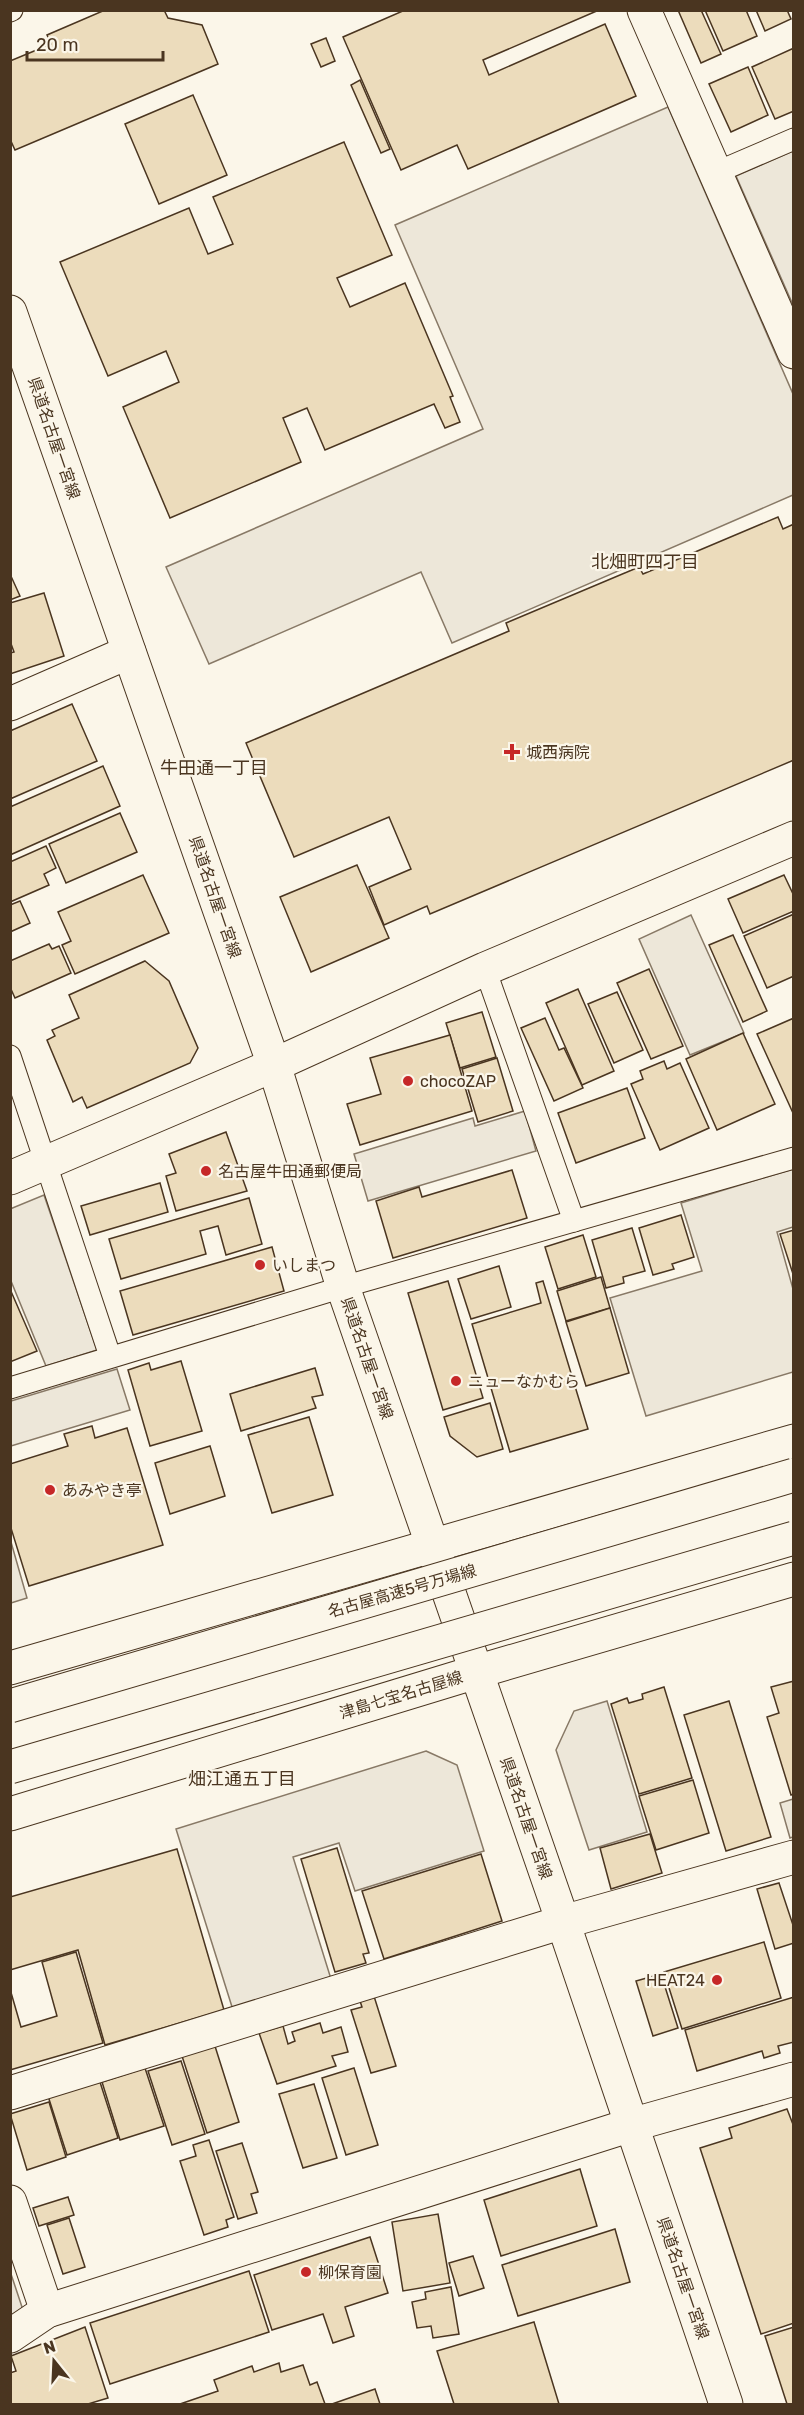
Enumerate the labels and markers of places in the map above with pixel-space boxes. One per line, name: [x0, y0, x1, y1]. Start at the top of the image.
marker: 城西病院: [503, 743, 521, 761]
place label: 城西病院: [526, 743, 590, 762]
place label: chocoZAP: [420, 1072, 496, 1091]
marker: chocoZAP: [401, 1074, 415, 1088]
place label: 名古屋牛田通郵便局: [218, 1162, 362, 1181]
marker: 名古屋牛田通郵便局: [199, 1164, 213, 1178]
place label: いしまつ: [272, 1256, 336, 1275]
marker: いしまつ: [253, 1258, 267, 1272]
place label: ニューなかむら: [468, 1372, 580, 1391]
marker: ニューなかむら: [449, 1374, 463, 1388]
place label: あみやき亭: [62, 1481, 142, 1500]
marker: あみやき亭: [43, 1483, 57, 1497]
place label: HEAT24: [646, 1971, 705, 1990]
marker: HEAT24: [710, 1973, 724, 1987]
place label: 柳保育園: [318, 2263, 382, 2282]
marker: 柳保育園: [299, 2265, 313, 2279]

